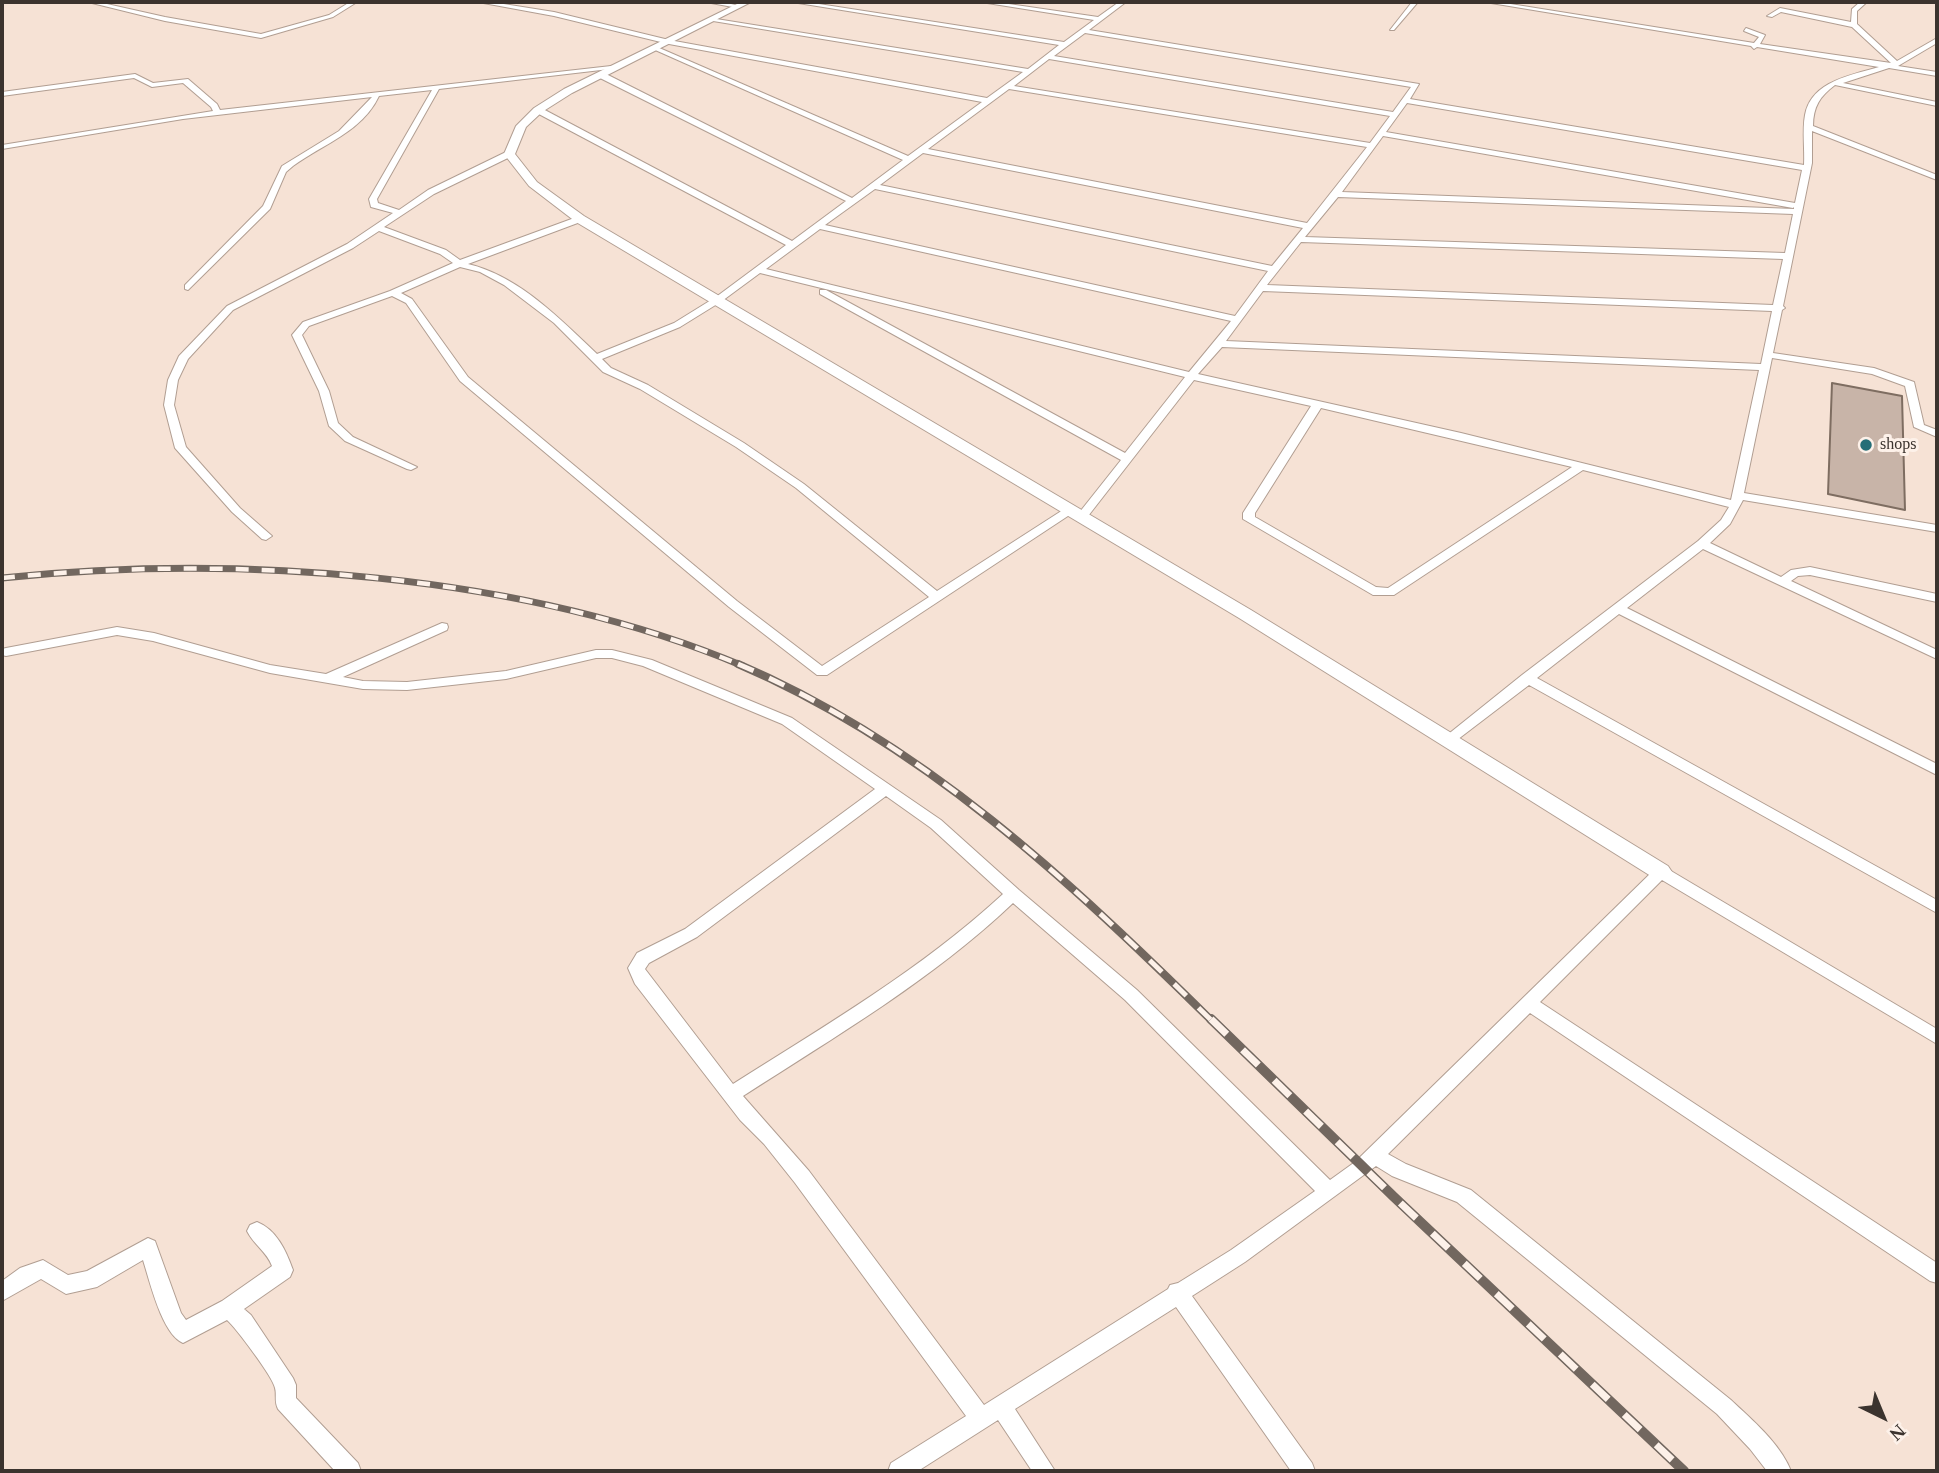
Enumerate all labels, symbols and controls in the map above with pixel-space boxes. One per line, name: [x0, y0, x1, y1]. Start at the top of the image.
place label: shops: [1880, 435, 1916, 455]
marker: shops: [1858, 437, 1874, 453]
north arrow: [1848, 1382, 1918, 1452]
text: N: [1885, 1420, 1910, 1445]

